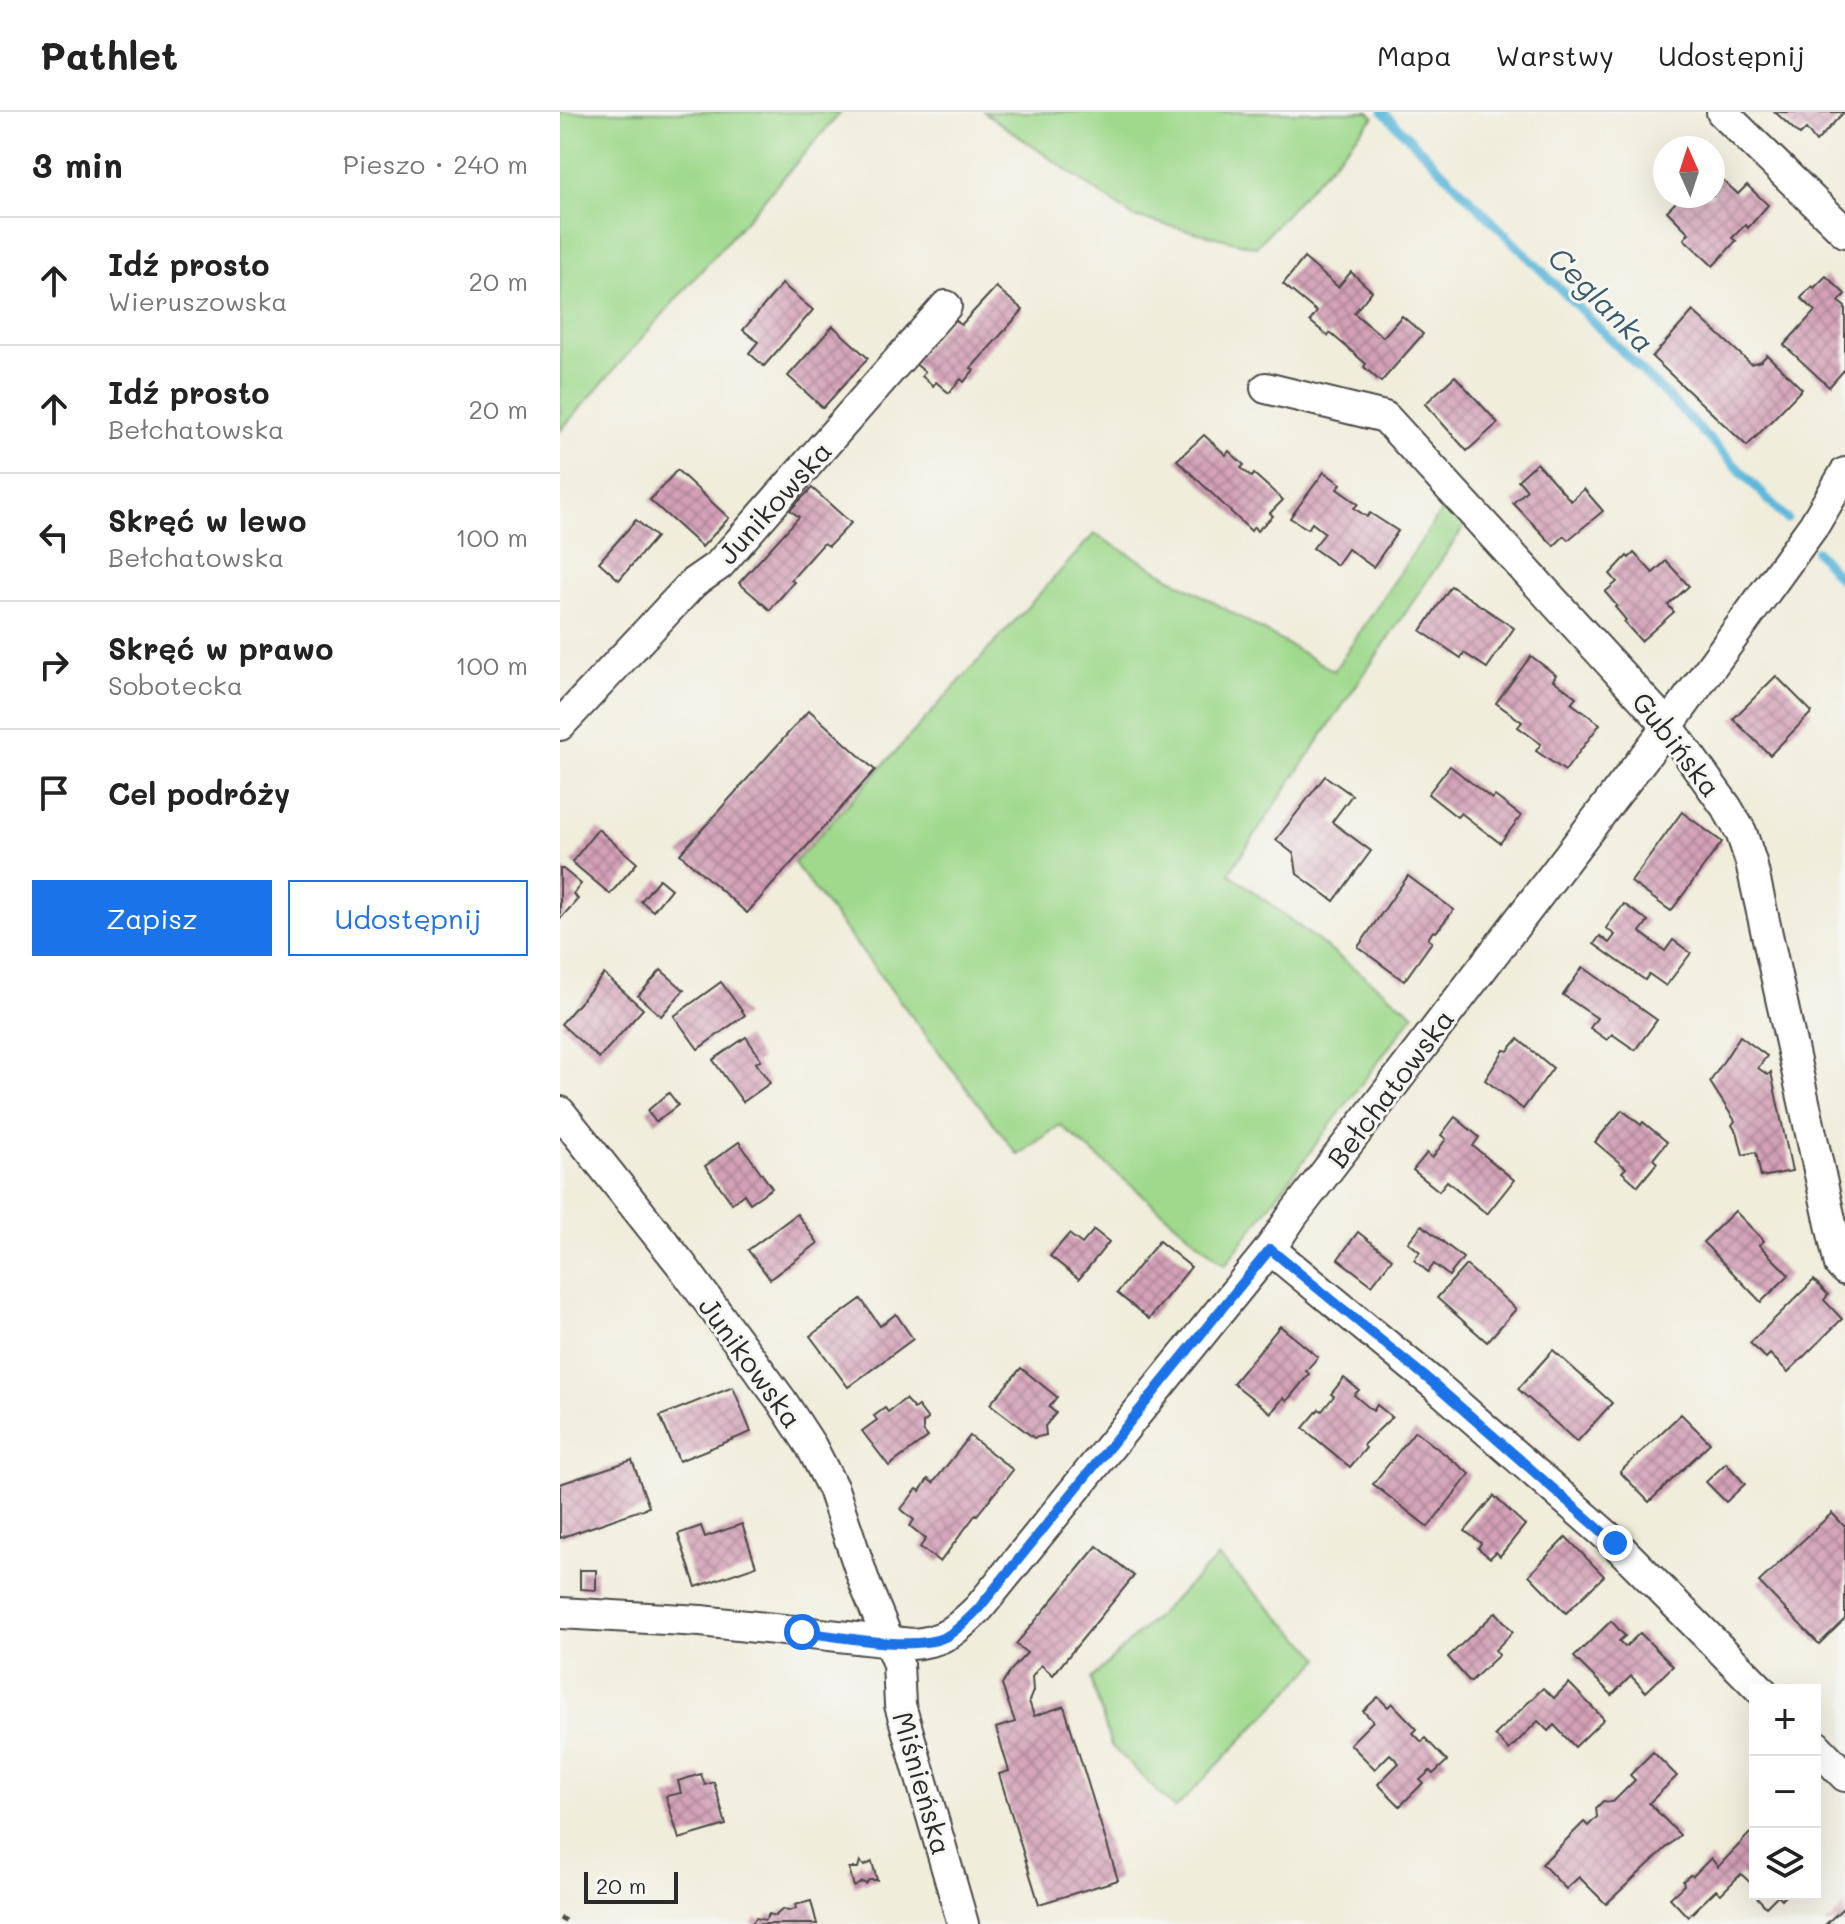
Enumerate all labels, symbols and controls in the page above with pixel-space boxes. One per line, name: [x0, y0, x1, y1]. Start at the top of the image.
text: Pathlet: [40, 30, 178, 80]
text: Mapa: [1377, 37, 1452, 73]
text: Warstwy: [1496, 37, 1614, 73]
text: Udostępnij: [1658, 37, 1805, 73]
north arrow: [1653, 136, 1725, 208]
text: 3 min: [32, 142, 123, 187]
text: Pieszo · 240 m: [343, 147, 528, 181]
water label: Ceglanka: [1540, 237, 1664, 361]
text: Idź prosto: [108, 244, 269, 284]
icon: ahead: [32, 259, 76, 303]
text: 20 m: [468, 264, 528, 298]
text: Wieruszowska: [108, 284, 287, 318]
text: Idź prosto: [108, 372, 269, 412]
icon: ahead: [32, 387, 76, 431]
text: 20 m: [468, 392, 528, 426]
text: Bełchatowska: [108, 412, 284, 446]
street label: Junikowska: [709, 433, 839, 571]
text: Skręć w lewo: [108, 500, 306, 540]
icon: left: [32, 515, 76, 559]
text: 100 m: [455, 520, 528, 554]
text: Bełchatowska: [108, 540, 284, 574]
text: Skręć w prawo: [108, 628, 333, 668]
icon: right: [32, 643, 76, 687]
text: 100 m: [455, 648, 528, 682]
text: Sobotecka: [108, 668, 243, 702]
street label: Gubińska: [1625, 684, 1729, 804]
icon: arrive: [32, 771, 76, 815]
text: Cel podróży: [108, 773, 290, 813]
button: Zapisz: [32, 880, 272, 956]
button: Udostępnij: [288, 880, 528, 956]
street label: Bełchatowska: [1319, 1001, 1461, 1175]
street label: Junikowska: [691, 1289, 811, 1435]
route end: [1597, 1525, 1633, 1561]
route start: [784, 1614, 820, 1650]
map controls: [1749, 1684, 1821, 1900]
button: +: [1749, 1684, 1821, 1756]
street label: Miśnieńska: [885, 1707, 961, 1859]
button: −: [1749, 1756, 1821, 1828]
button: layers: [1749, 1828, 1821, 1900]
scale bar: [584, 1868, 678, 1904]
text: 20 m: [596, 1871, 646, 1900]

